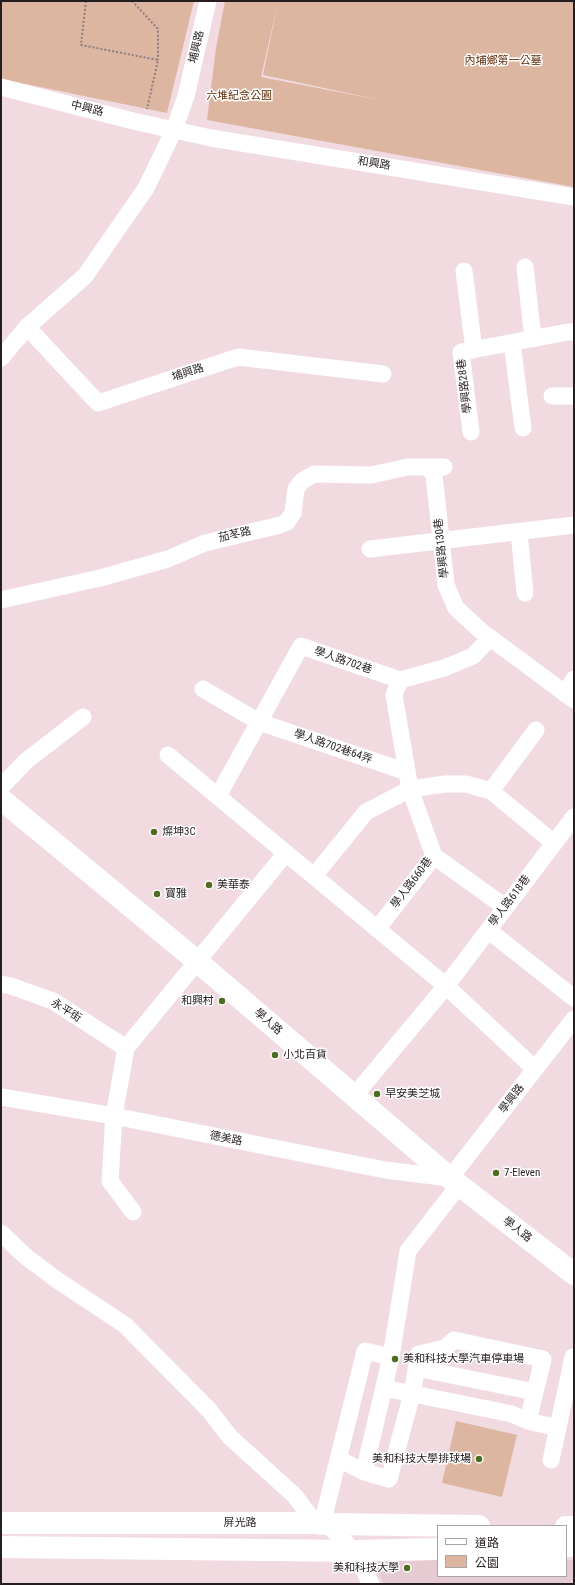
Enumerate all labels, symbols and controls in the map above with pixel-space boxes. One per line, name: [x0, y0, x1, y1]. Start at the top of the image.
street label: 埔興路: [187, 29, 207, 65]
park label: 內埔鄉第一公墓: [465, 54, 541, 68]
park label: 六堆紀念公園: [206, 89, 272, 103]
street label: 中興路: [69, 99, 105, 119]
street label: 和興路: [357, 155, 391, 173]
street label: 學興路28巷: [455, 358, 475, 414]
street label: 埔興路: [170, 362, 206, 384]
street label: 學興路130巷: [432, 517, 452, 579]
street label: 茄苳路: [217, 525, 253, 545]
street label: 學人路702巷: [312, 645, 374, 677]
street label: 學人路702巷64弄: [292, 727, 374, 767]
place label: 燦坤3C: [162, 825, 196, 839]
marker: 燦坤3C: [149, 827, 159, 837]
street label: 學人路660巷: [389, 855, 435, 911]
street label: 學人路618巷: [487, 873, 533, 929]
place label: 美華泰: [217, 878, 250, 892]
marker: 美華泰: [204, 880, 214, 890]
place label: 寶雅: [165, 887, 187, 901]
marker: 寶雅: [152, 889, 162, 899]
place label: 和興村: [181, 994, 214, 1008]
marker: 和興村: [217, 996, 227, 1006]
street label: 永平街: [49, 997, 83, 1025]
street label: 學人路: [251, 1006, 285, 1038]
place label: 小北百貨: [283, 1048, 327, 1062]
marker: 小北百貨: [270, 1050, 280, 1060]
street label: 學興路: [497, 1082, 527, 1116]
place label: 早安美芝城: [385, 1087, 440, 1101]
marker: 早安美芝城: [372, 1089, 382, 1099]
street label: 德美路: [209, 1129, 243, 1149]
place label: 7-Eleven: [504, 1166, 540, 1180]
marker: 7-Eleven: [491, 1168, 501, 1178]
street label: 學人路: [500, 1215, 534, 1245]
place label: 美和科技大學汽車停車場: [403, 1352, 524, 1366]
marker: 美和科技大學汽車停車場: [390, 1354, 400, 1364]
place label: 美和科技大學排球場: [372, 1452, 471, 1466]
marker: 美和科技大學排球場: [474, 1454, 484, 1464]
street label: 屏光路: [224, 1516, 256, 1530]
legend: [437, 1525, 567, 1577]
text: 道路: [475, 1536, 499, 1550]
text: 公園: [475, 1556, 499, 1570]
place label: 美和科技大學: [333, 1561, 399, 1575]
marker: 美和科技大學: [402, 1563, 412, 1573]

